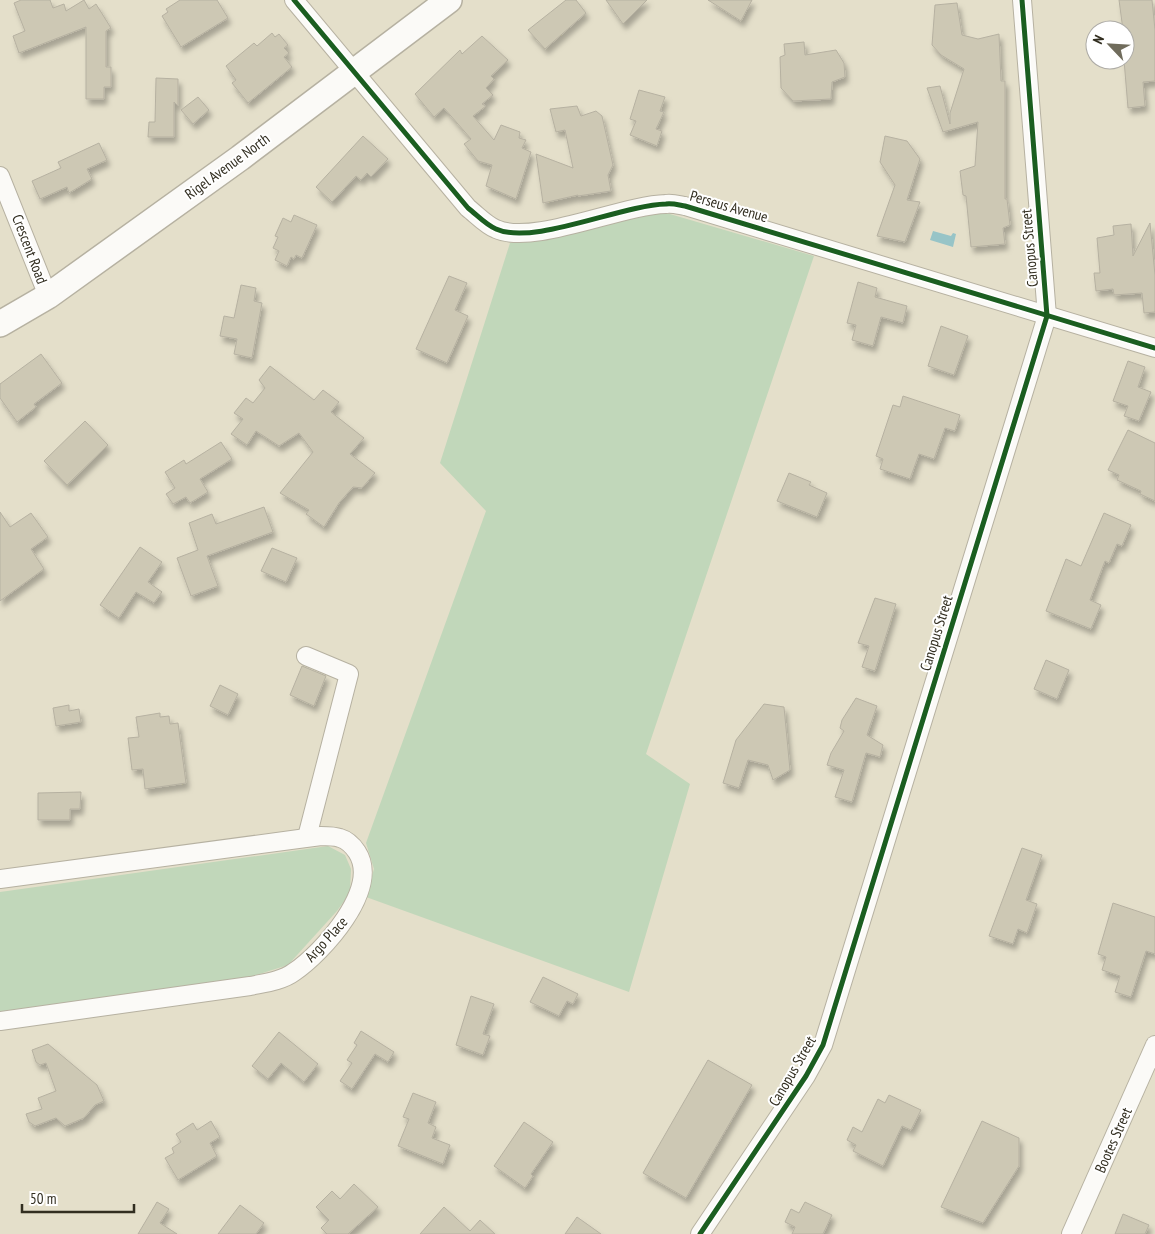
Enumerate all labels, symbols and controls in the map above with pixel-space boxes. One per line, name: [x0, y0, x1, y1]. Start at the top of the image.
north arrow: [1085, 20, 1135, 70]
text: N: [1088, 32, 1108, 47]
street label: Rigel Avenue North: [181, 129, 273, 203]
street label: Perseus Avenue: [688, 186, 770, 226]
street label: Canopus Street: [1016, 208, 1042, 288]
street label: Crescent Road: [8, 212, 52, 286]
street label: Canopus Street: [916, 593, 956, 673]
street label: Argo Place: [301, 912, 351, 966]
street label: Canopus Street: [764, 1032, 820, 1110]
street label: Bootes Street: [1090, 1104, 1136, 1176]
scale bar: [22, 1182, 135, 1214]
text: 50 m: [30, 1189, 56, 1208]

